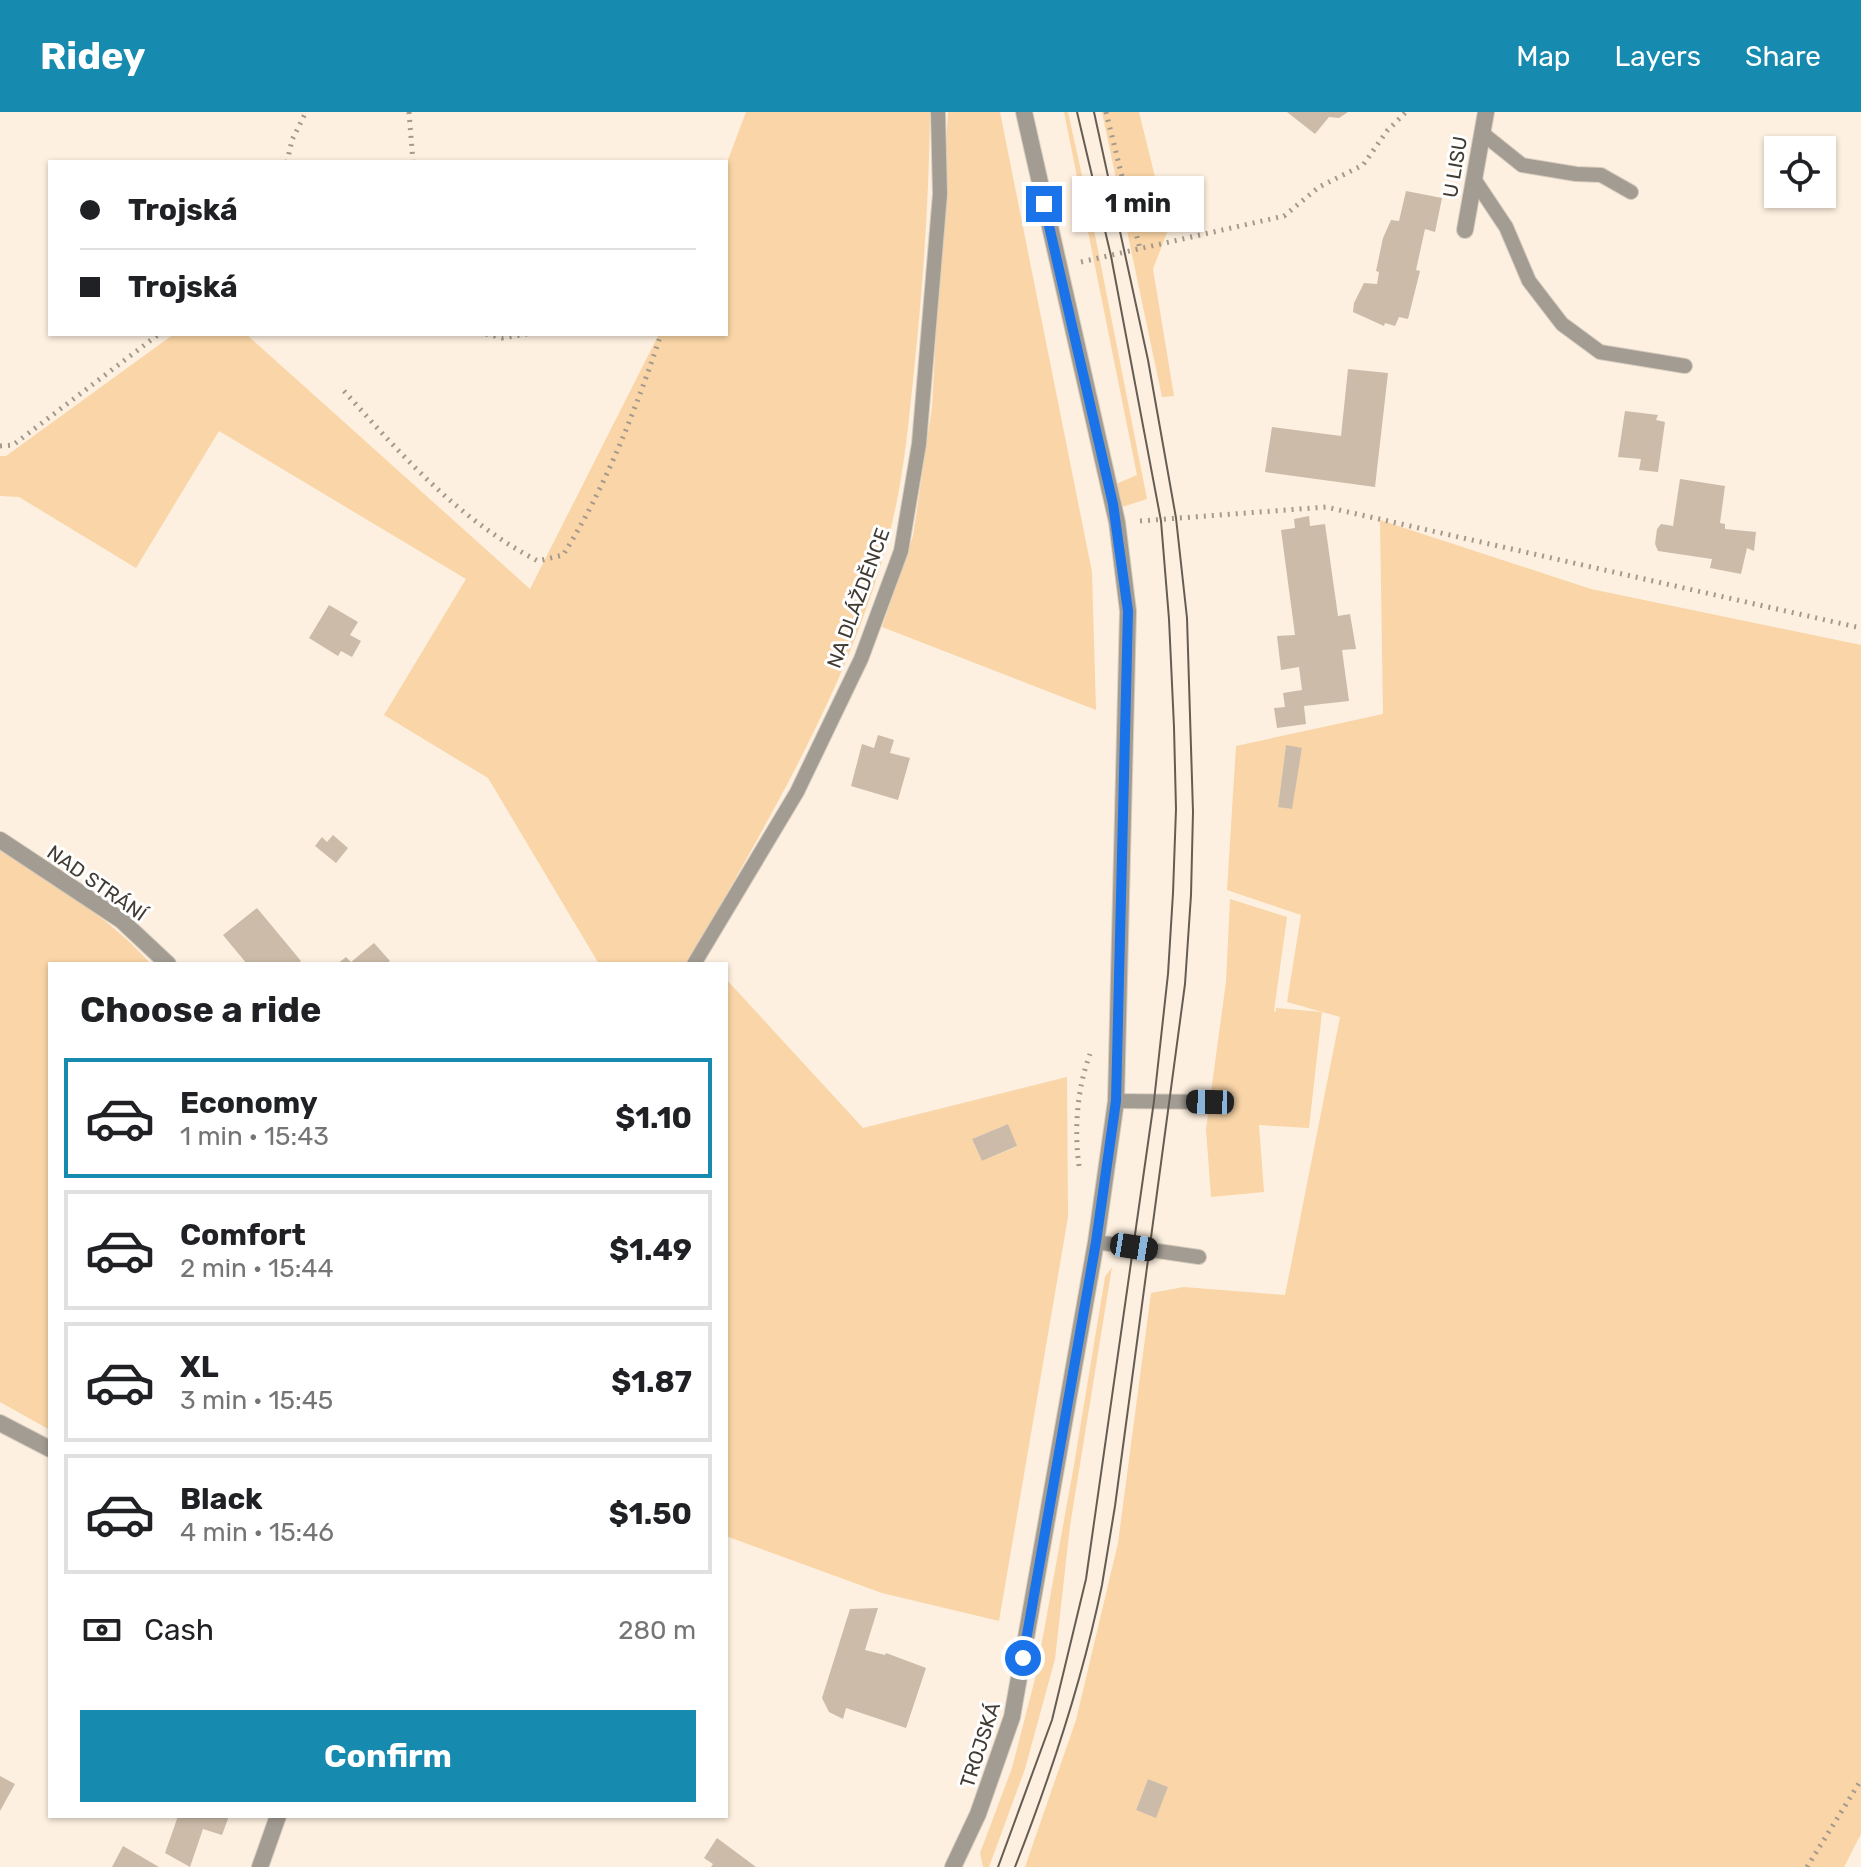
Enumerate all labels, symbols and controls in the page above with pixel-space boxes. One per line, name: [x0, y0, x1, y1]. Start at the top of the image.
text: Ridey: [40, 33, 146, 79]
text: Map: [1516, 40, 1571, 73]
text: Layers: [1615, 40, 1701, 73]
text: Share: [1745, 40, 1821, 73]
street label: U LISU: [1438, 134, 1472, 200]
map controls: [1764, 136, 1836, 208]
button: locate: [1764, 136, 1836, 208]
callout: 1 min: [1072, 176, 1204, 232]
route end: [1026, 186, 1062, 222]
text: 1 min: [1105, 188, 1171, 219]
text: Trojská: [128, 192, 238, 228]
text: Trojská: [128, 269, 238, 305]
street label: NA DLÁŽDĚNCE: [822, 525, 894, 671]
street label: NAD STRÁNÍ: [43, 840, 153, 927]
text: Choose a ride: [80, 988, 321, 1031]
icon: car: [84, 1082, 156, 1154]
text: Economy: [180, 1085, 318, 1121]
car: [1186, 1090, 1234, 1114]
text: $1.10: [615, 1100, 692, 1136]
text: 1 min · 15:43: [180, 1121, 329, 1152]
icon: car: [84, 1214, 156, 1286]
text: Comfort: [180, 1217, 306, 1253]
car: [1108, 1231, 1160, 1263]
text: $1.49: [609, 1232, 692, 1268]
text: 2 min · 15:44: [180, 1253, 334, 1284]
icon: car: [84, 1346, 156, 1418]
text: XL: [180, 1349, 219, 1385]
text: $1.87: [611, 1364, 692, 1400]
text: 3 min · 15:45: [180, 1385, 333, 1416]
icon: car: [84, 1478, 156, 1550]
text: Black: [180, 1481, 263, 1517]
text: $1.50: [609, 1496, 692, 1532]
text: 4 min · 15:46: [180, 1517, 334, 1548]
icon: cash: [80, 1608, 124, 1652]
text: Cash: [144, 1612, 214, 1648]
text: 280 m: [618, 1615, 696, 1646]
route start: [1005, 1640, 1041, 1676]
street label: TROJSKÁ: [955, 1699, 1005, 1791]
button: Confirm: [80, 1710, 696, 1802]

